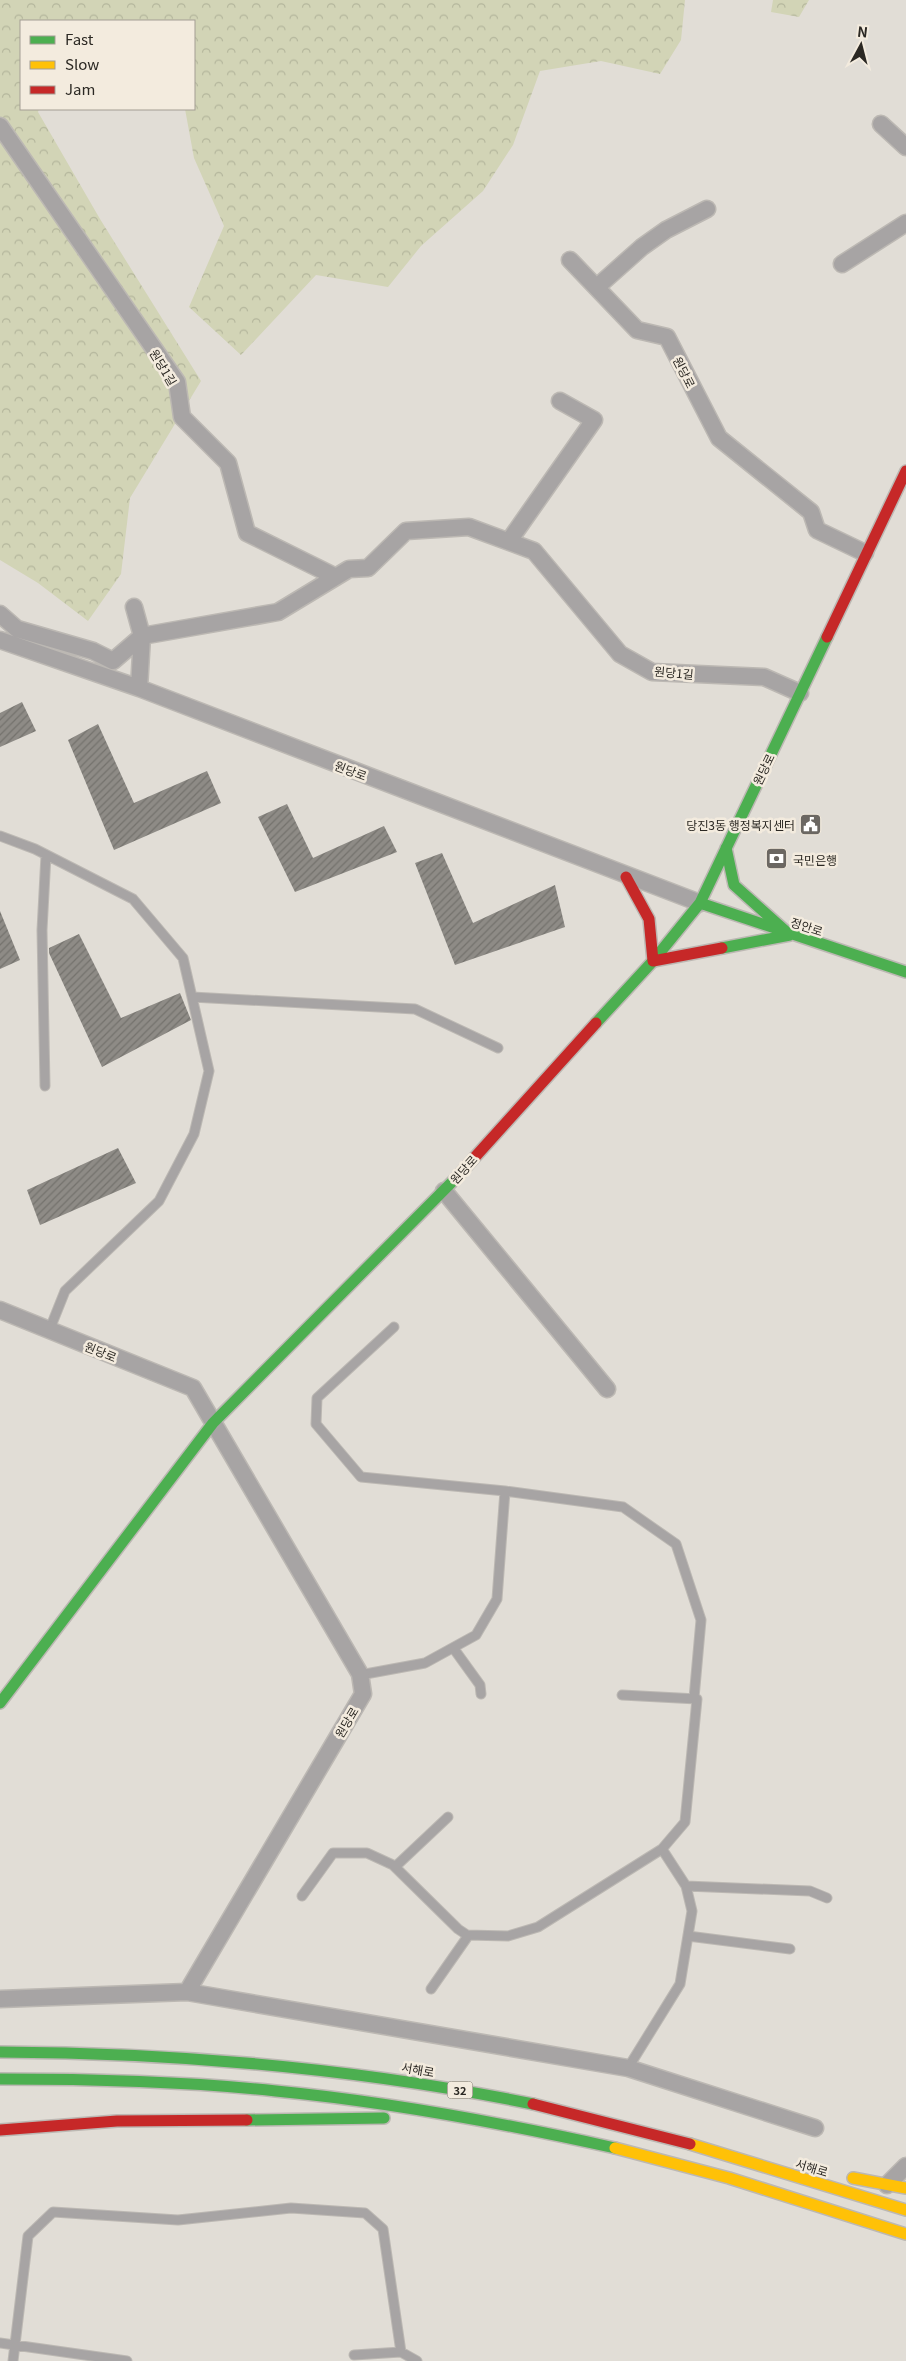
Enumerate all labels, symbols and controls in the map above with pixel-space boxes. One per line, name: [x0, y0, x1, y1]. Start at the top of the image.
legend: [20, 20, 195, 110]
north arrow: [836, 20, 886, 70]
text: N: [856, 21, 869, 42]
text: Fast: [65, 28, 94, 49]
text: Slow: [65, 53, 99, 74]
text: Jam: [65, 78, 95, 99]
street label: 원당1길: [146, 346, 182, 388]
street label: 원당로: [670, 353, 700, 391]
street label: 원당1길: [653, 662, 695, 682]
street label: 원당로: [748, 750, 778, 788]
street label: 원당로: [332, 756, 370, 784]
public building icon: 당진3동 행정복지센터: [799, 812, 823, 836]
place label: 당진3동 행정복지센터: [686, 816, 795, 833]
bank icon: 국민은행: [765, 847, 789, 871]
place label: 국민은행: [793, 851, 837, 868]
street label: 정안로: [789, 913, 825, 939]
street label: 원당로: [446, 1151, 480, 1187]
street label: 원당로: [82, 1337, 120, 1365]
street label: 원당로: [330, 1703, 362, 1741]
street label: 서해로: [400, 2058, 436, 2080]
road number: 32: [448, 2082, 472, 2098]
street label: 서해로: [794, 2154, 830, 2180]

